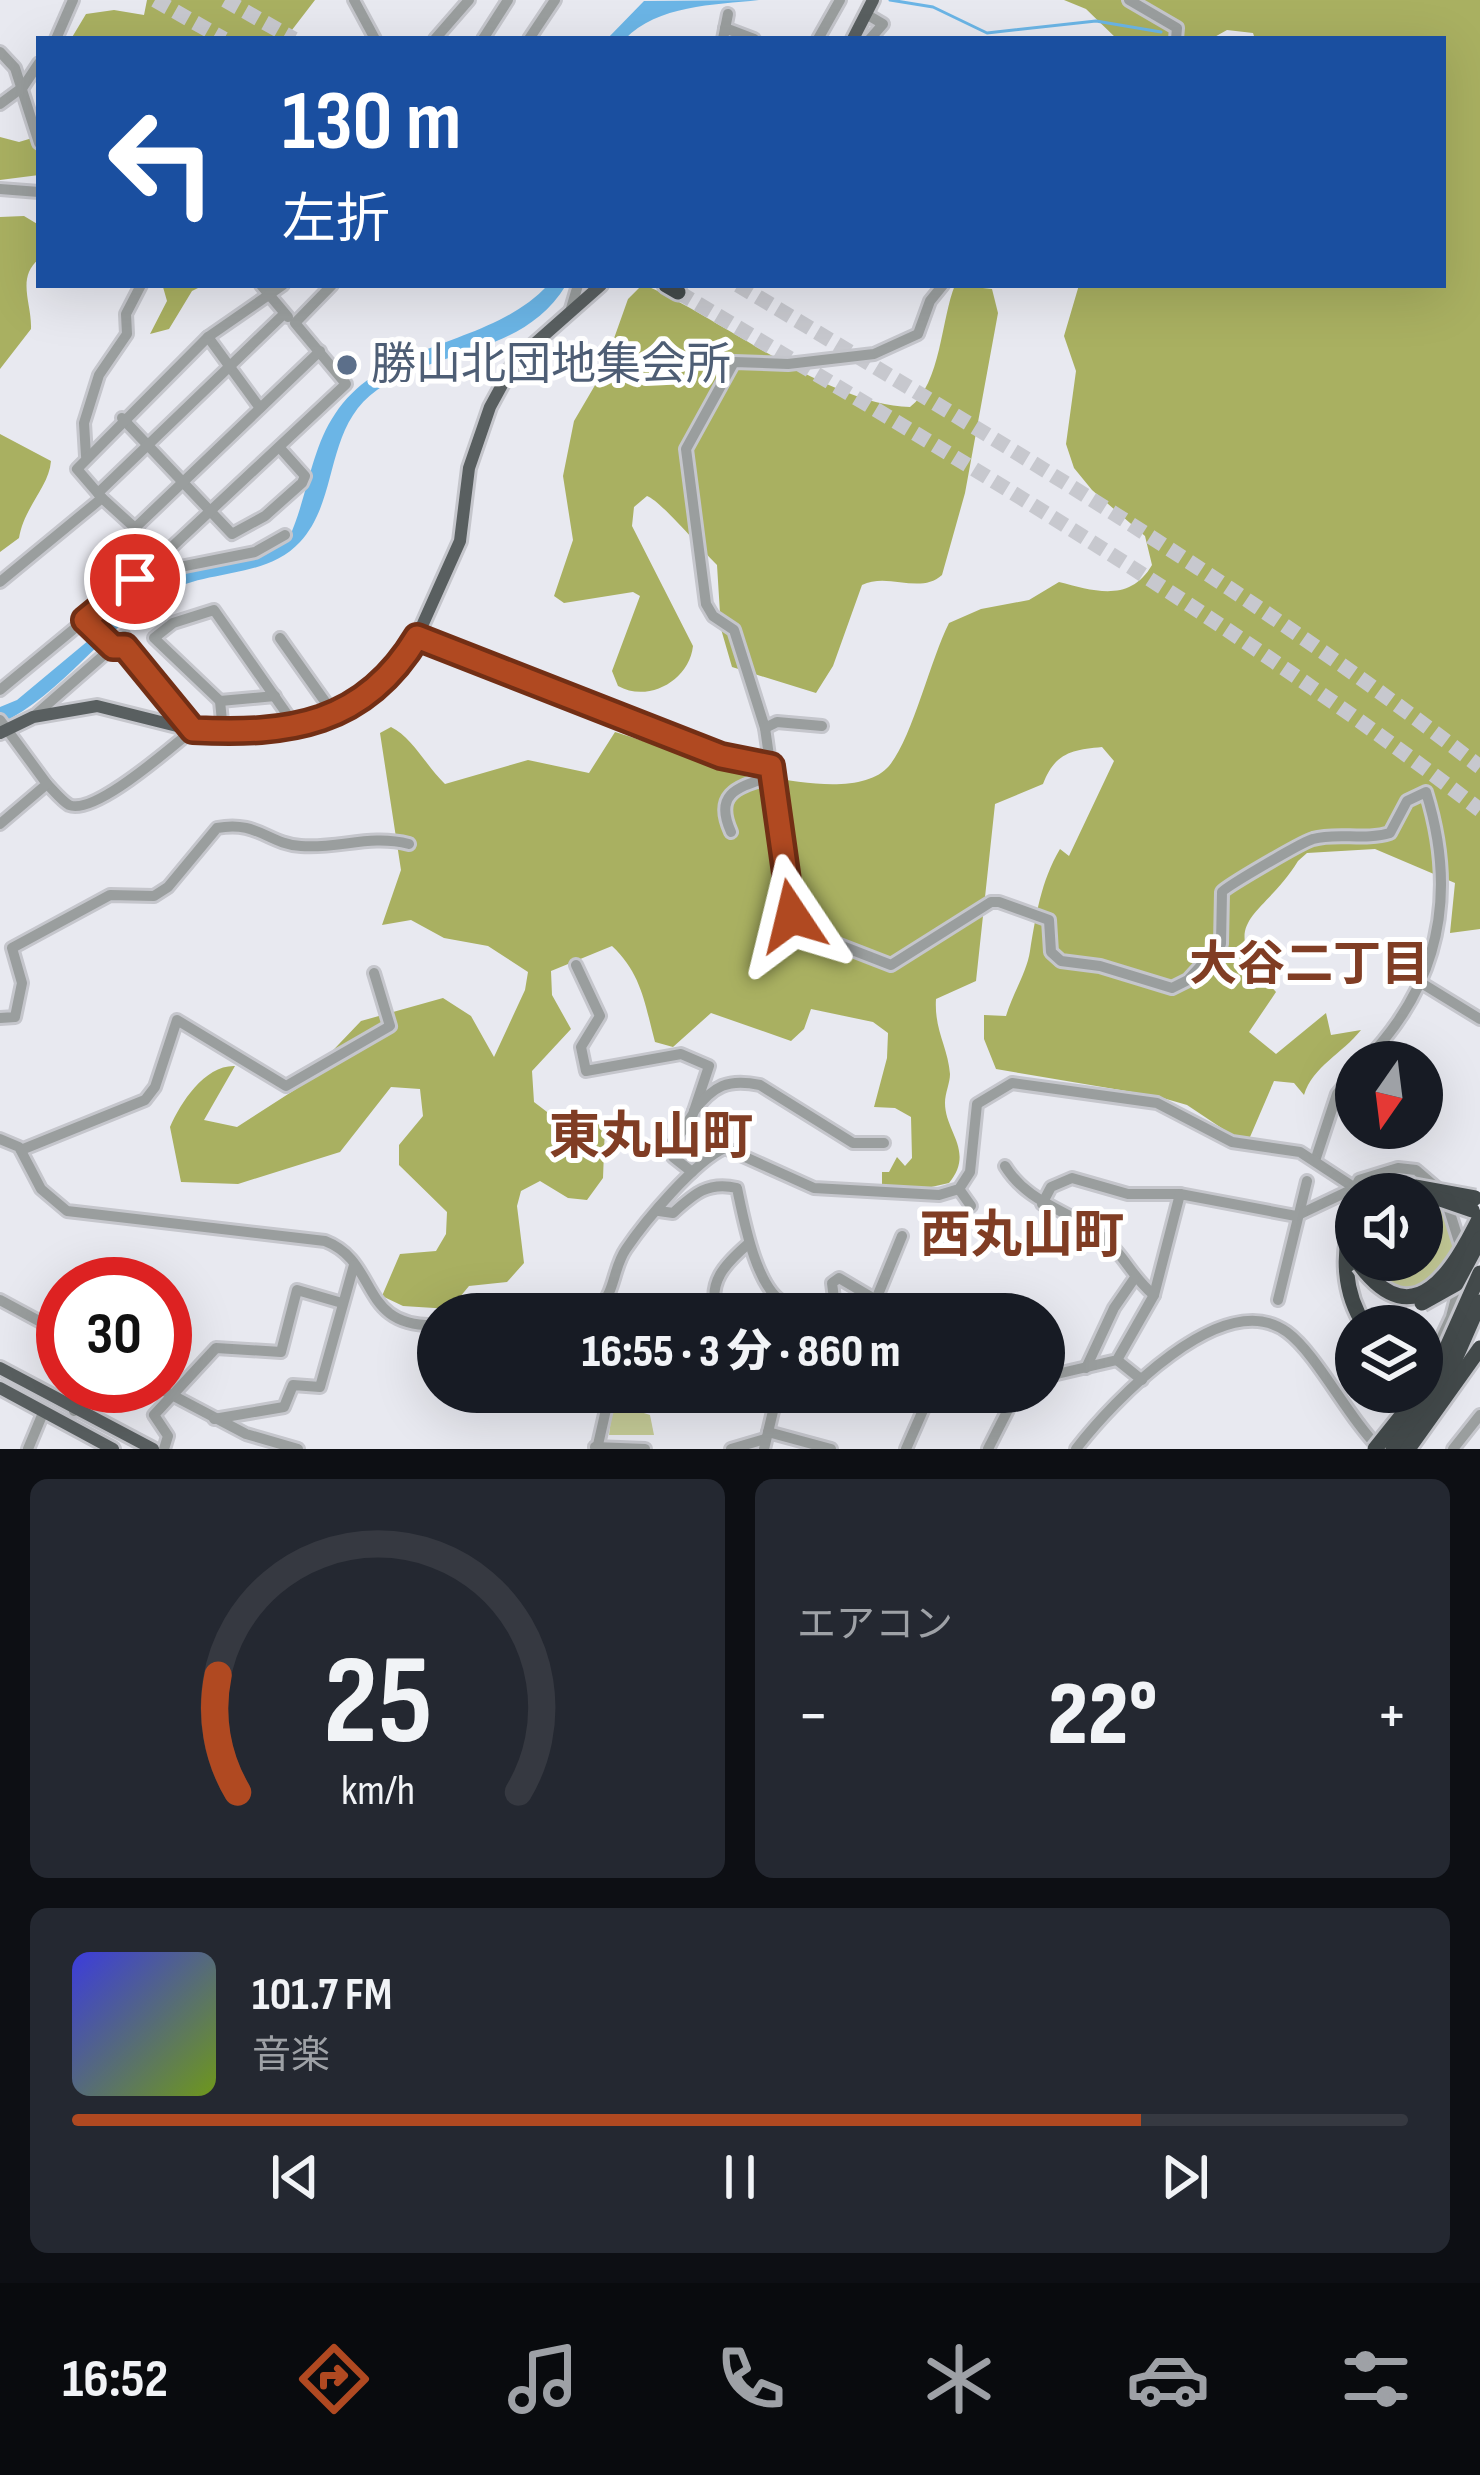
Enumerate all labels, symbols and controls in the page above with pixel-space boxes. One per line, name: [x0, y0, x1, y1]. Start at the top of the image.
text: 130 m: [282, 72, 461, 173]
icon: left: [84, 84, 240, 240]
text: 左折: [282, 188, 390, 253]
place label: 勝山北団地集会所: [371, 338, 731, 393]
marker: 勝山北団地集会所: [334, 352, 360, 378]
pin: [84, 528, 186, 630]
icon: arrive: [102, 546, 168, 612]
position arrow: [729, 853, 855, 979]
district label: 大谷二丁目: [1189, 937, 1429, 994]
north arrow: [1335, 1041, 1443, 1149]
map controls: [1335, 1041, 1443, 1413]
district label: 東丸山町: [549, 1107, 753, 1168]
button: sound: [1335, 1173, 1443, 1281]
district label: 西丸山町: [920, 1206, 1124, 1267]
speed limit sign: 30: [36, 1257, 192, 1413]
button: layers: [1335, 1305, 1443, 1413]
text: 16:55 · 3 分 · 860 m: [582, 1325, 900, 1380]
text: エアコン: [797, 1602, 953, 1649]
text: 25: [323, 1629, 432, 1778]
text: 22°: [1047, 1662, 1158, 1770]
text: −: [797, 1677, 829, 1756]
text: +: [1376, 1677, 1408, 1756]
text: km/h: [340, 1764, 415, 1816]
text: 101.7 FM: [252, 1968, 392, 2023]
text: 音楽: [252, 2033, 330, 2080]
icon: previous: [262, 2144, 328, 2210]
icon: pause: [707, 2144, 773, 2210]
icon: next: [1152, 2144, 1218, 2210]
icon: directions: [292, 2337, 376, 2421]
icon: music: [501, 2337, 585, 2421]
icon: phone: [709, 2337, 793, 2421]
icon: climate: [917, 2337, 1001, 2421]
icon: car: [1126, 2337, 1210, 2421]
icon: filters: [1334, 2337, 1418, 2421]
text: 16:52: [62, 2347, 168, 2412]

